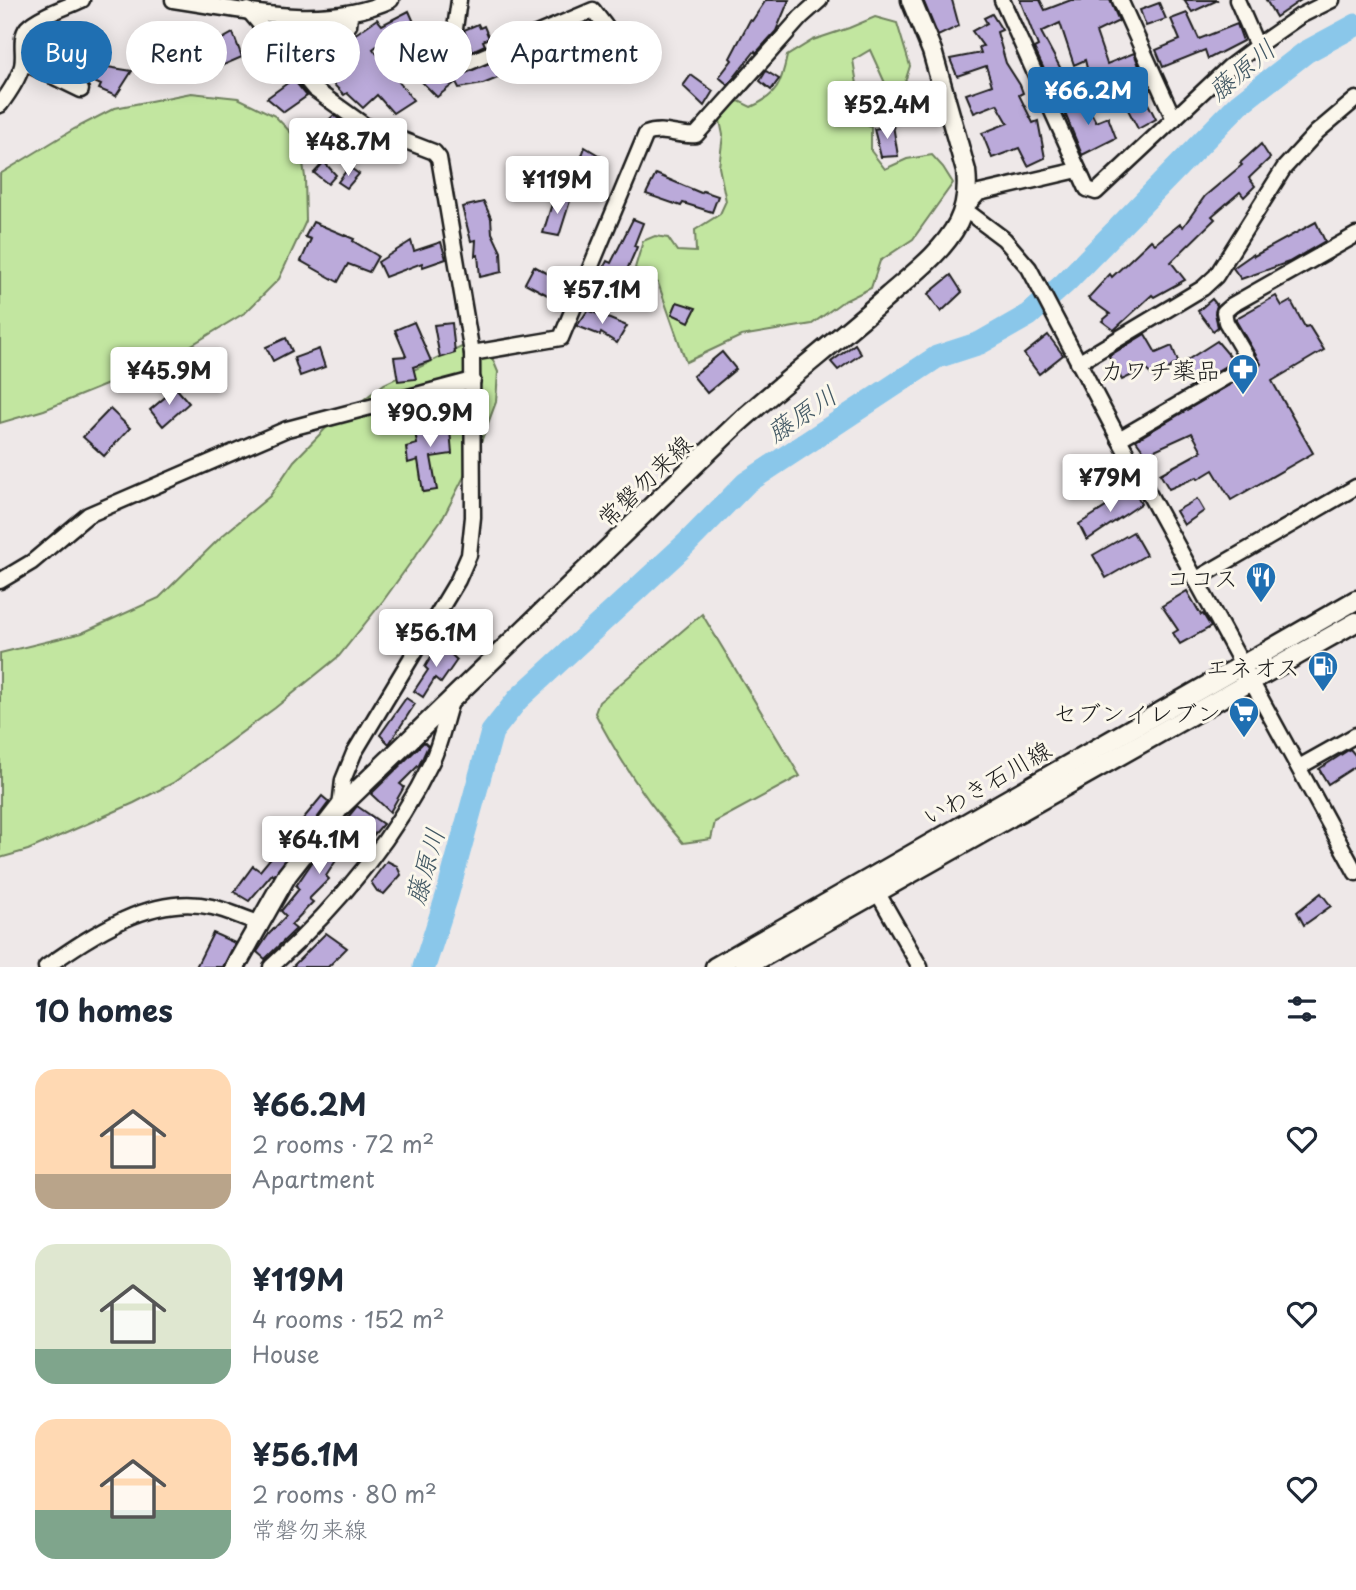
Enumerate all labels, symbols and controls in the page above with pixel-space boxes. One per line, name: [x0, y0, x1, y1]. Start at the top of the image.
chip: Buy: [21, 21, 112, 84]
chip: Rent: [126, 21, 227, 84]
chip: Filters: [241, 21, 360, 84]
chip: New: [374, 21, 472, 84]
chip: Apartment: [486, 21, 662, 84]
water label: 藤原川: [1199, 29, 1283, 109]
pin: ¥66.2M: [1031, 68, 1145, 127]
text: ¥66.2M: [1044, 72, 1132, 107]
pin: ¥52.4M: [830, 82, 944, 141]
text: ¥52.4M: [844, 86, 930, 121]
pin: ¥48.7M: [291, 118, 405, 178]
text: ¥48.7M: [305, 123, 391, 158]
pin: ¥119M: [508, 156, 606, 216]
text: ¥119M: [522, 161, 592, 196]
pin: ¥57.1M: [545, 266, 659, 326]
text: ¥57.1M: [563, 271, 641, 306]
pin: ¥45.9M: [112, 348, 226, 407]
place label: カワチ薬品: [1100, 351, 1220, 387]
text: ¥45.9M: [126, 352, 212, 387]
pharmacy icon: カワチ薬品: [1226, 352, 1260, 396]
water label: 藤原川: [758, 375, 844, 451]
pin: ¥90.9M: [373, 390, 487, 449]
text: ¥90.9M: [387, 394, 473, 429]
street label: 常磐勿来線: [588, 425, 700, 535]
pin: ¥79M: [1069, 454, 1151, 514]
text: ¥79M: [1079, 459, 1142, 494]
place label: ココス: [1166, 559, 1238, 595]
restaurant icon: ココス: [1244, 560, 1278, 604]
pin: ¥56.1M: [379, 610, 493, 669]
text: ¥56.1M: [395, 614, 477, 649]
place label: エネオス: [1205, 648, 1300, 684]
fuel station icon: エネオス: [1306, 649, 1340, 693]
place label: セブンイレブン: [1053, 694, 1221, 730]
supermarket icon: セブンイレブン: [1227, 695, 1261, 739]
street label: いわき石川線: [915, 730, 1057, 834]
pin: ¥64.1M: [262, 816, 376, 876]
text: ¥64.1M: [278, 821, 360, 856]
water label: 藤原川: [395, 823, 453, 909]
text: 10 homes: [35, 987, 173, 1032]
icon: filters: [1283, 990, 1321, 1028]
text: ¥66.2M: [252, 1081, 367, 1126]
icon: home: [91, 1097, 175, 1181]
icon: heart: [1283, 1120, 1321, 1158]
text: 2 rooms · 72 m²: [252, 1126, 434, 1161]
text: Apartment: [252, 1161, 375, 1196]
text: ¥119M: [252, 1256, 344, 1301]
icon: home: [91, 1272, 175, 1356]
icon: heart: [1283, 1295, 1321, 1333]
text: 4 rooms · 152 m²: [252, 1301, 445, 1336]
text: House: [252, 1336, 319, 1371]
text: ¥56.1M: [252, 1431, 359, 1476]
icon: home: [91, 1447, 175, 1531]
icon: heart: [1283, 1470, 1321, 1508]
text: 2 rooms · 80 m²: [252, 1476, 437, 1511]
text: 常磐勿来線: [252, 1511, 367, 1546]

